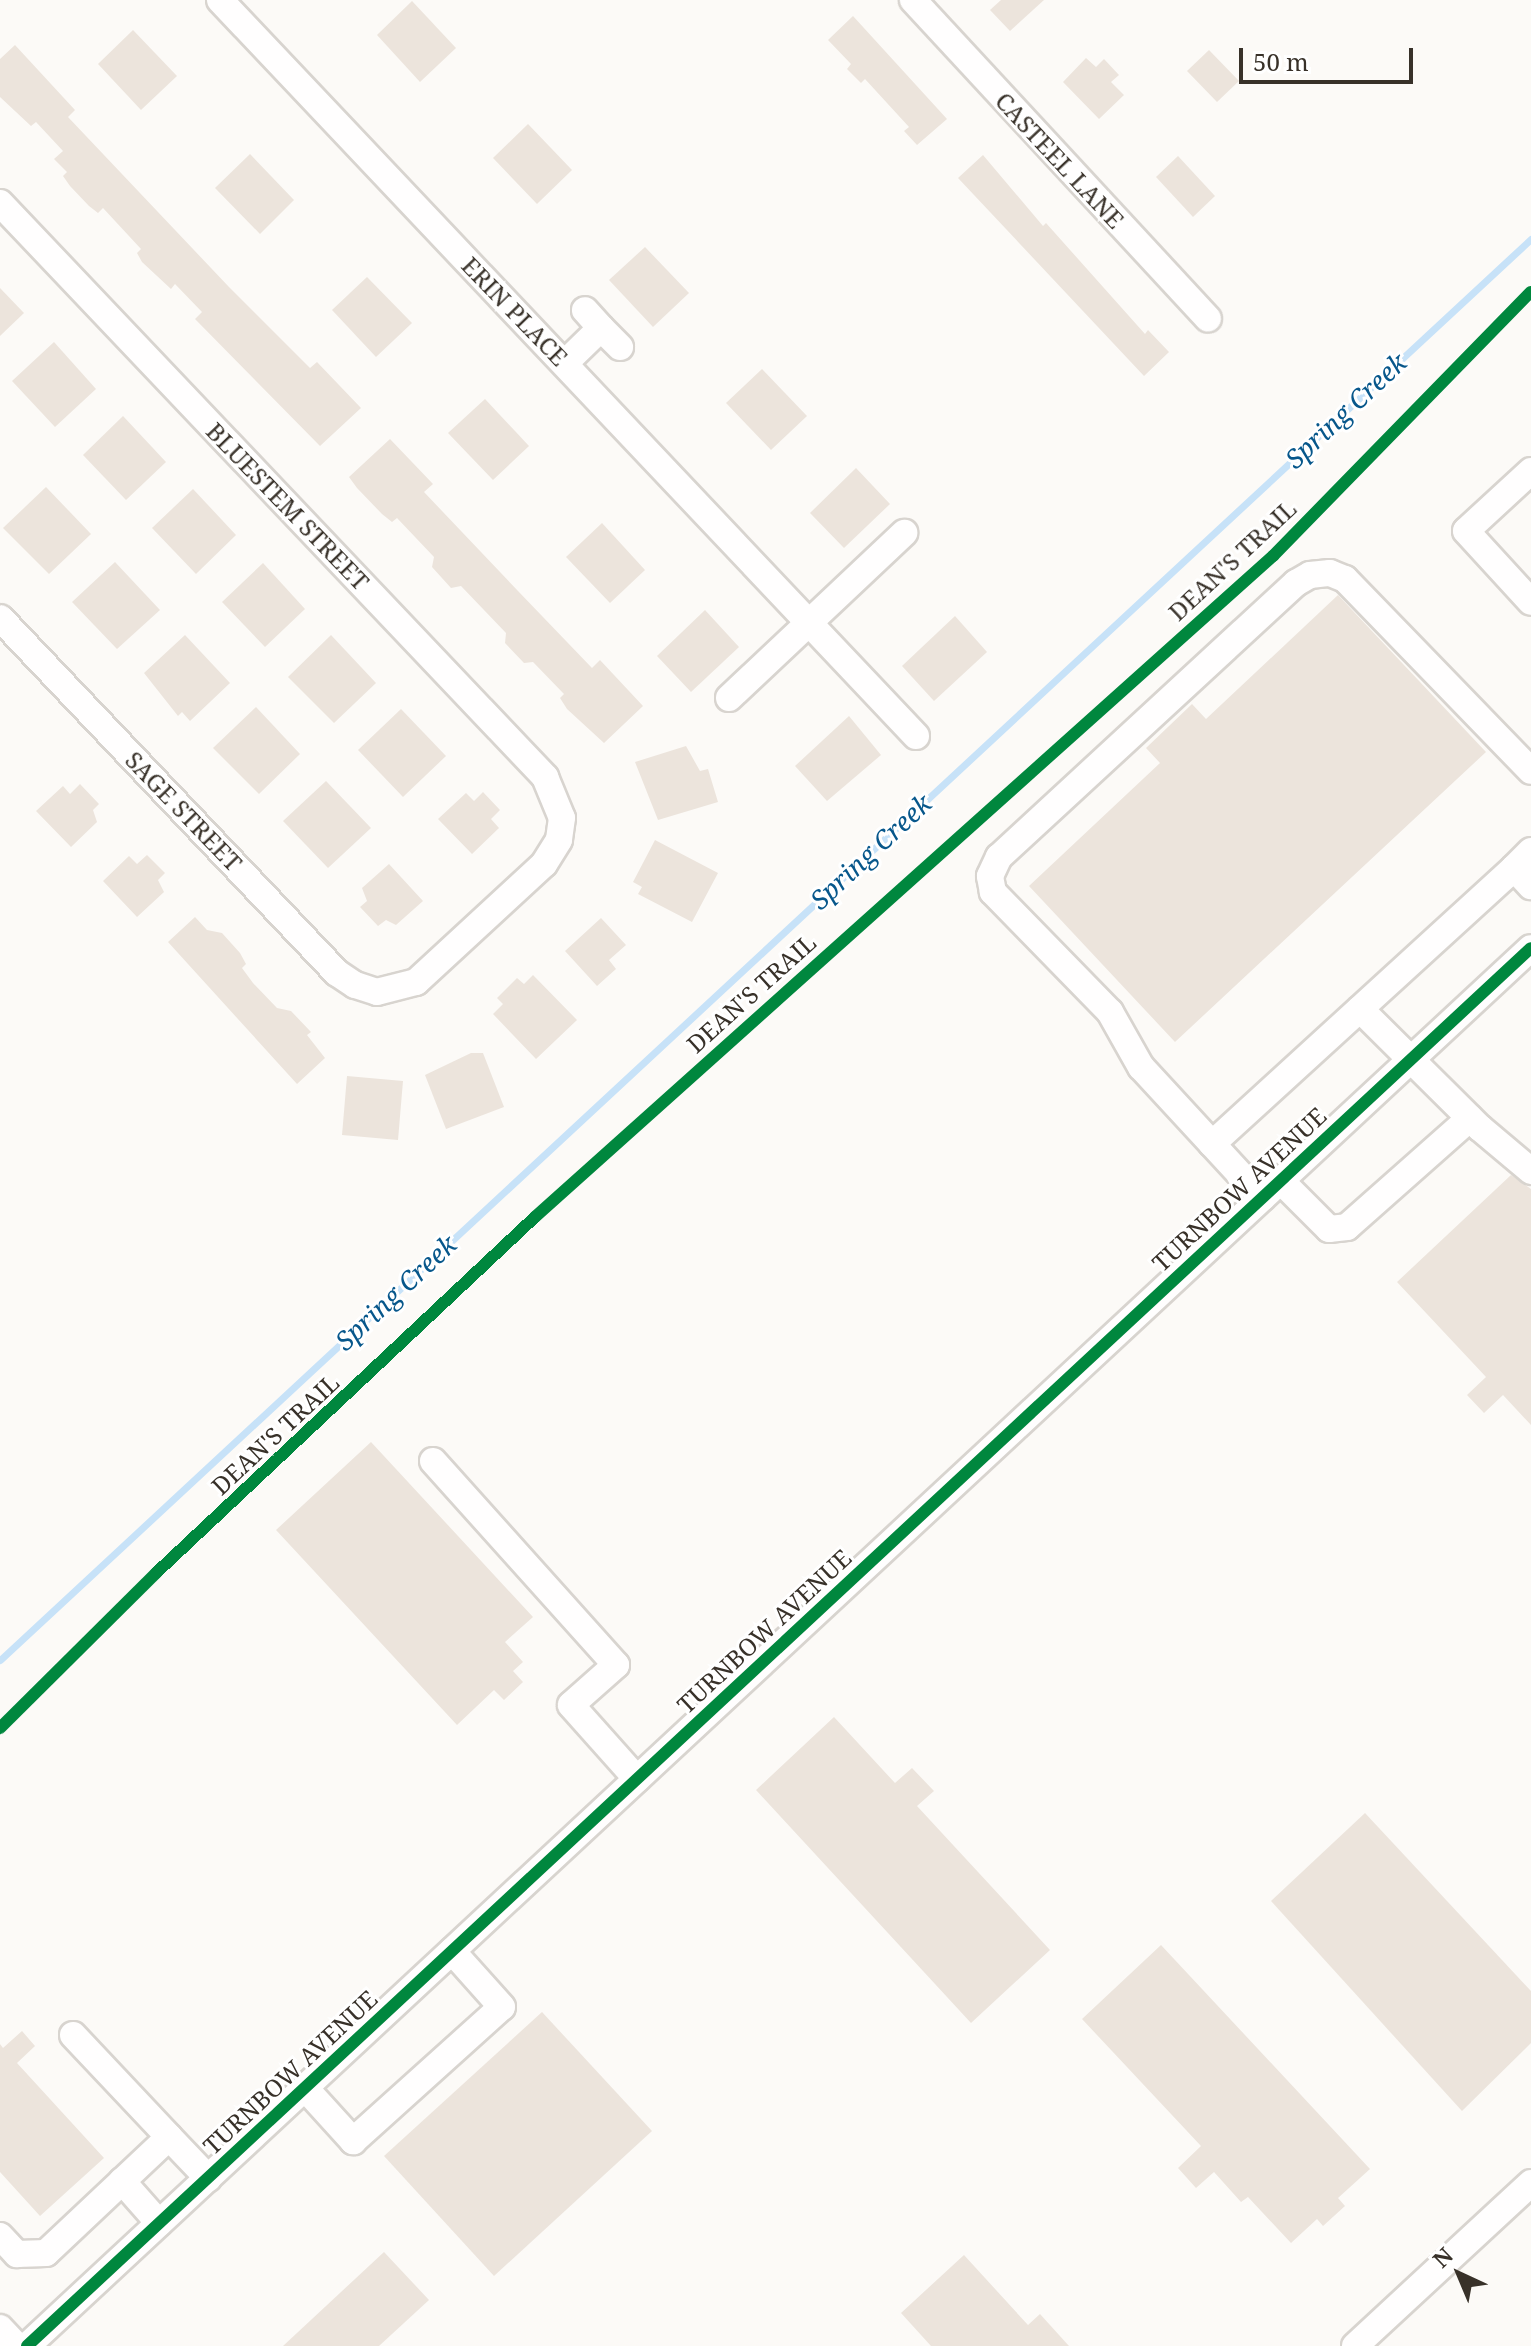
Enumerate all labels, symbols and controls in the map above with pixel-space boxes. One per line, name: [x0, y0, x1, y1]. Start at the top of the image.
scale bar: [1243, 32, 1417, 82]
text: 50 m: [1253, 45, 1309, 78]
street label: CASTEEL LANE: [990, 86, 1130, 234]
street label: ERIN PLACE: [456, 251, 574, 371]
water label: Spring Creek: [1279, 347, 1413, 475]
street label: BLUESTEM STREET: [201, 416, 375, 596]
street label: DEAN'S TRAIL: [1162, 494, 1302, 626]
street label: SAGE STREET: [120, 745, 248, 877]
water label: Spring Creek: [804, 788, 938, 916]
street label: DEAN'S TRAIL: [681, 928, 821, 1058]
street label: TURNBOW AVENUE: [1146, 1101, 1332, 1277]
water label: Spring Creek: [329, 1229, 463, 1357]
street label: DEAN'S TRAIL: [205, 1368, 345, 1500]
street label: TURNBOW AVENUE: [671, 1543, 857, 1719]
street label: TURNBOW AVENUE: [197, 1984, 383, 2160]
north arrow: [1419, 2234, 1499, 2314]
text: N: [1426, 2240, 1459, 2274]

